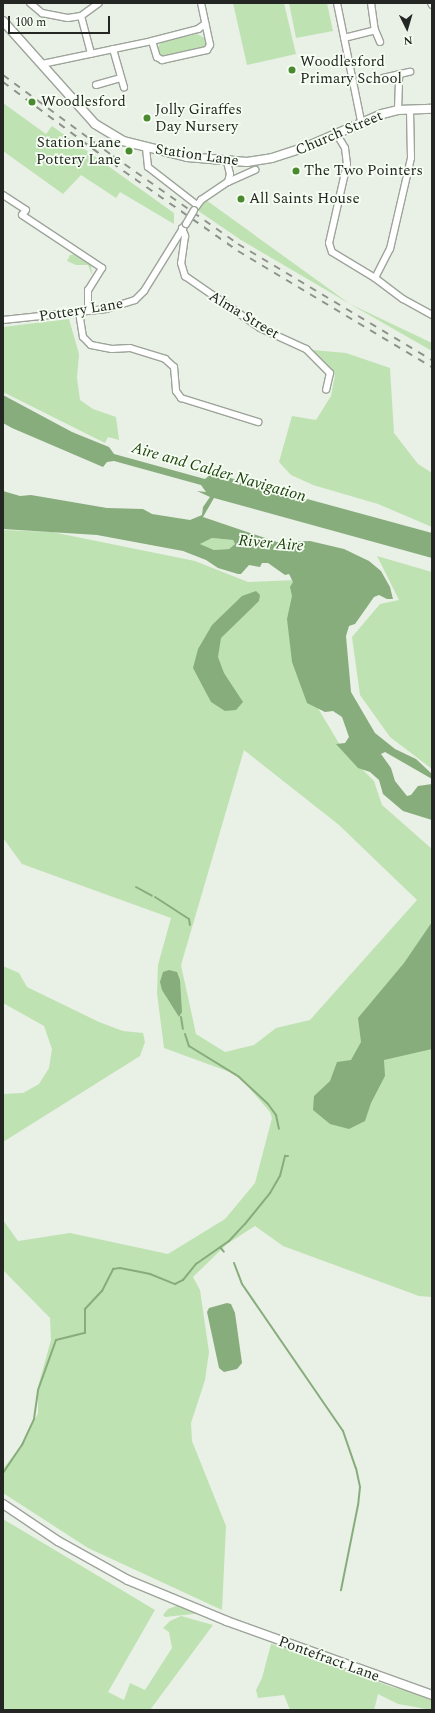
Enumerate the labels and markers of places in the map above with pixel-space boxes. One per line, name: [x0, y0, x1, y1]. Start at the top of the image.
place label: Woodlesford Primary School: [300, 52, 402, 87]
marker: Woodlesford Primary School: [287, 65, 297, 75]
place label: Woodlesford: [41, 93, 126, 111]
marker: Woodlesford: [26, 96, 38, 108]
place label: Jolly Giraffes Day Nursery: [155, 100, 242, 135]
marker: Jolly Giraffes Day Nursery: [142, 113, 152, 123]
place label: Station Lane Pottery Lane: [36, 133, 121, 168]
marker: Station Lane Pottery Lane: [124, 146, 134, 156]
place label: The Two Pointers: [304, 162, 423, 180]
marker: The Two Pointers: [291, 166, 301, 176]
place label: All Saints House: [249, 190, 360, 208]
marker: All Saints House: [236, 194, 246, 204]

